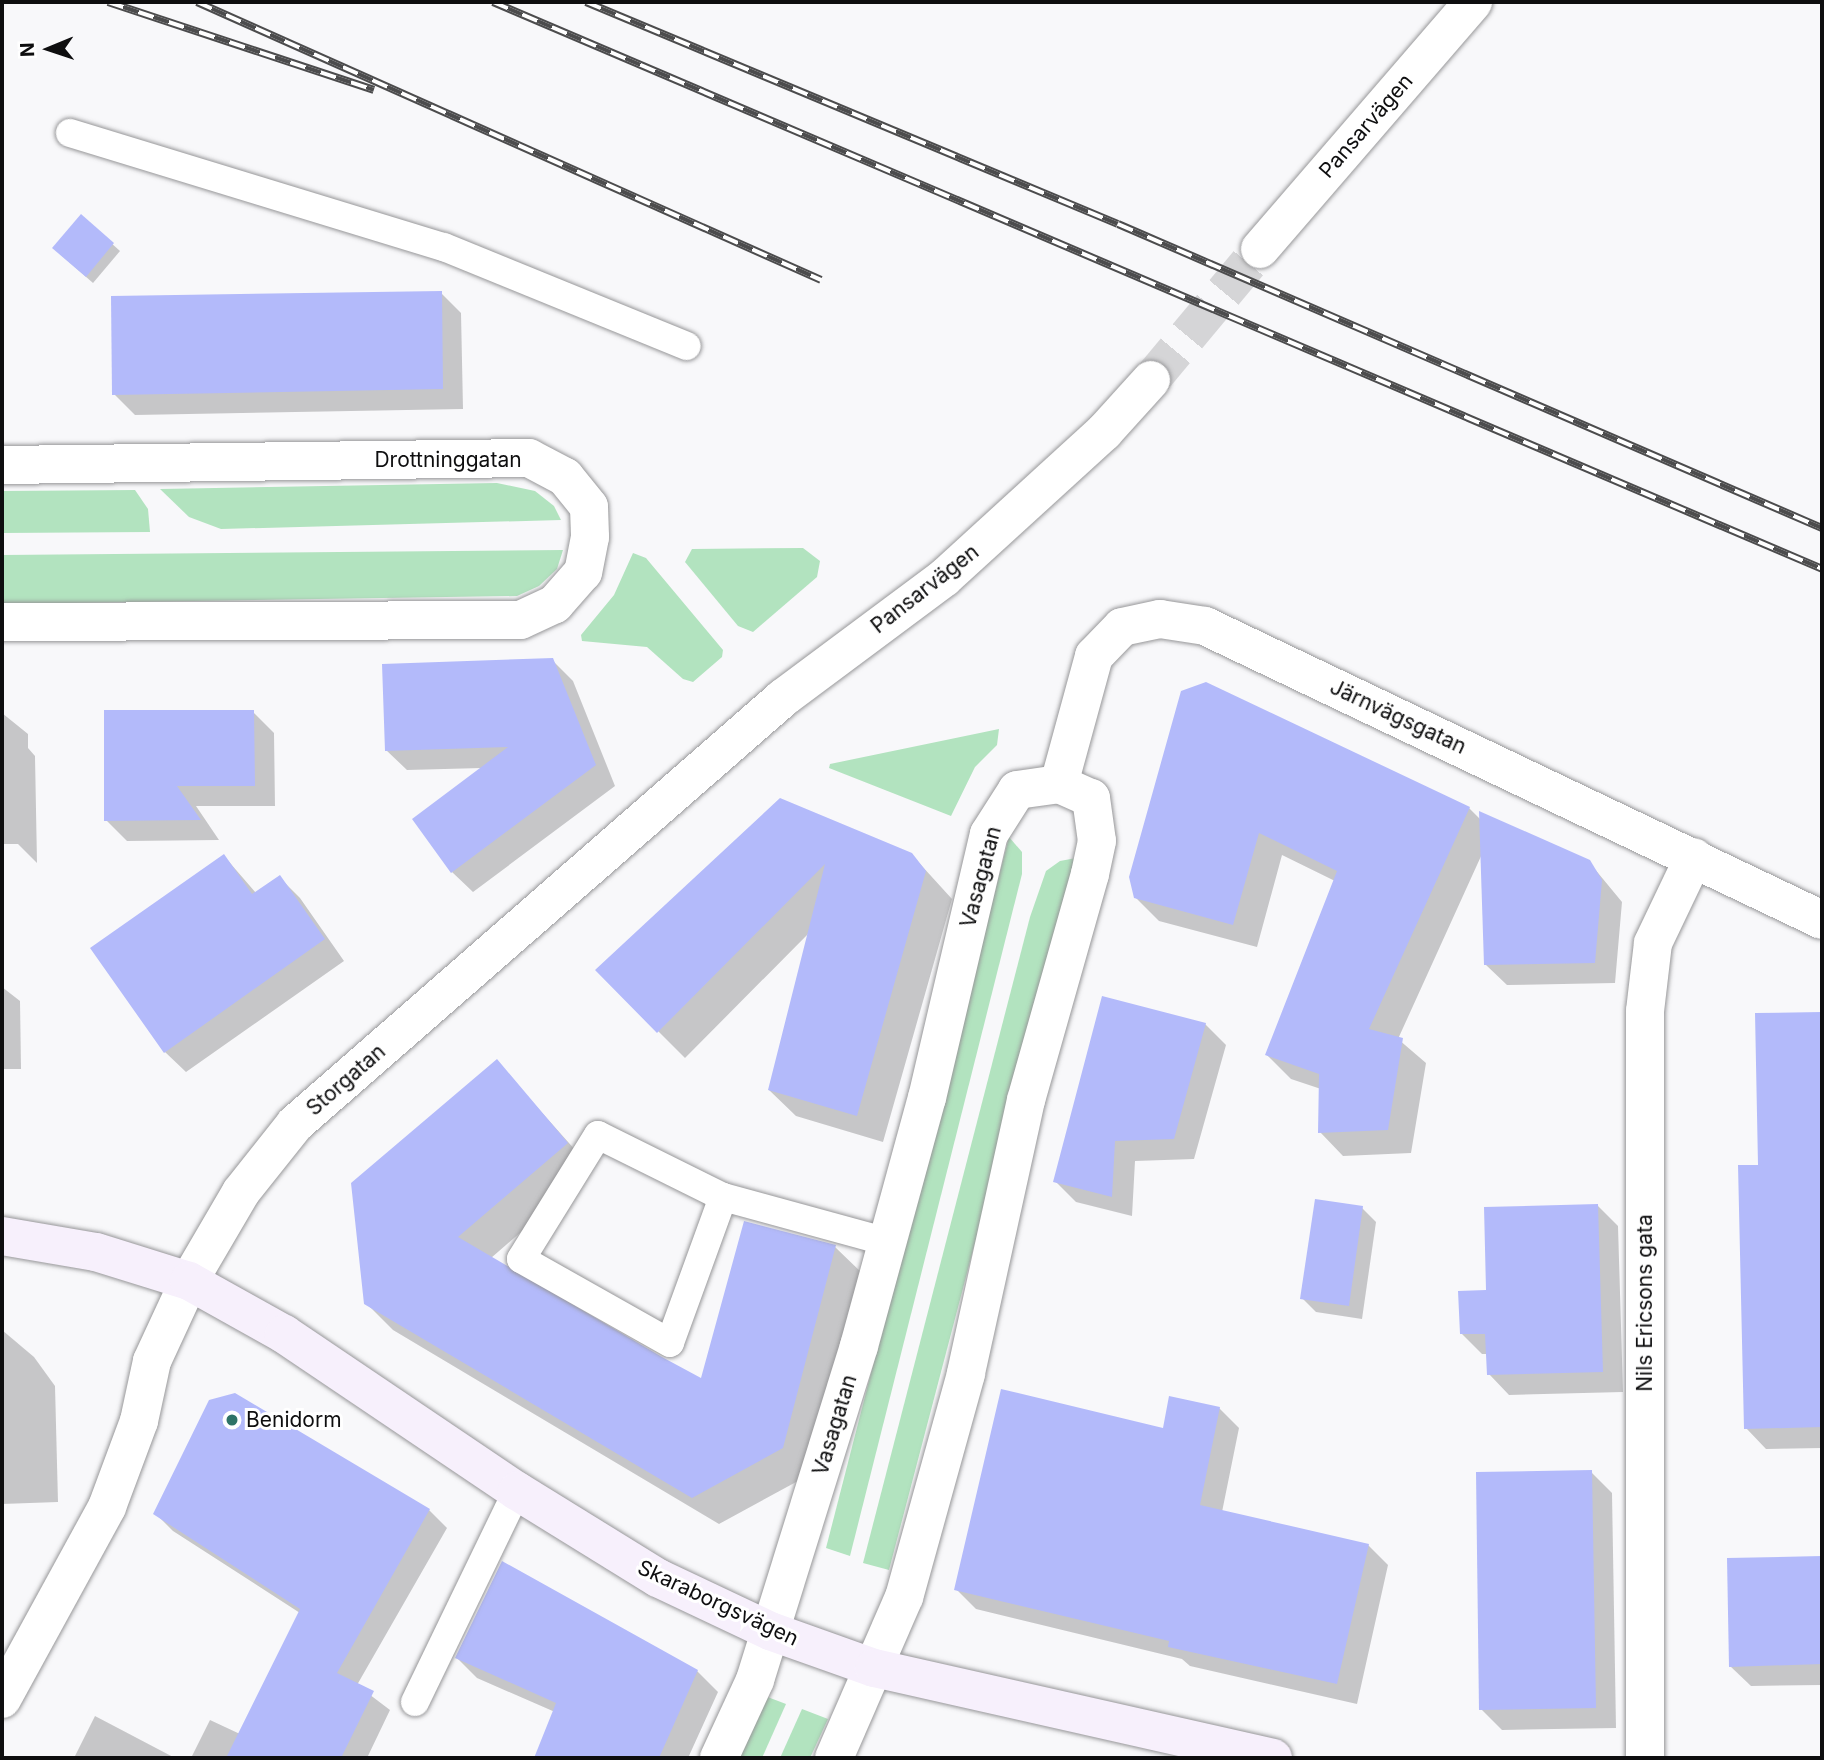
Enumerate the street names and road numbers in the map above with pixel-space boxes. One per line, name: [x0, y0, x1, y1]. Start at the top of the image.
street label: Pansarvägen: [1314, 69, 1418, 183]
street label: Drottninggatan: [374, 447, 522, 473]
street label: Pansarvägen: [866, 539, 984, 639]
street label: Järnvägsgatan: [1326, 674, 1470, 760]
street label: Vasagatan: [955, 824, 1007, 930]
street label: Storgatan: [301, 1039, 391, 1121]
street label: Nils Ericsons gata: [1632, 1214, 1658, 1392]
street label: Vasagatan: [808, 1372, 862, 1478]
street label: Skaraborgsvägen: [634, 1555, 802, 1651]

